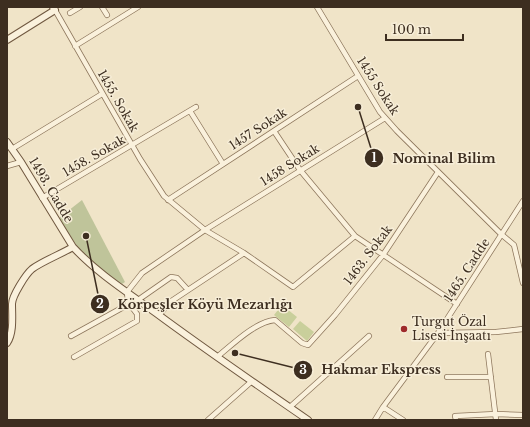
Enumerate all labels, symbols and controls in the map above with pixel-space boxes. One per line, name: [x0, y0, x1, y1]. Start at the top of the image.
scale bar: [386, 16, 463, 42]
text: 100 m: [392, 22, 431, 37]
street label: 1455 Sokak: [354, 54, 403, 118]
street label: 1455. Sokak: [95, 67, 143, 135]
street label: 1457 Sokak: [226, 104, 290, 153]
street label: 1458. Sokak: [60, 131, 128, 180]
street label: 1458 Sokak: [257, 140, 323, 189]
callout: Nominal Bilim: [364, 146, 504, 171]
text: 1: [371, 150, 377, 165]
text: Nominal Bilim: [392, 150, 496, 167]
street label: 1493. Cadde: [26, 154, 77, 225]
street label: 1463. Sokak: [340, 221, 395, 288]
street label: 1465. Cadde: [440, 235, 493, 304]
callout: Körpeşler Köyü Mezarlığı: [90, 292, 301, 317]
text: 2: [96, 296, 104, 311]
text: Körpeşler Köyü Mezarlığı: [117, 296, 293, 313]
place label: Turgut Özal Lisesi İnşaatı: [412, 313, 491, 343]
marker: Turgut Özal Lisesi İnşaatı: [399, 324, 409, 334]
callout: Hakmar Ekspress: [293, 357, 449, 382]
text: Hakmar Ekspress: [321, 361, 441, 378]
text: 3: [299, 362, 307, 377]

